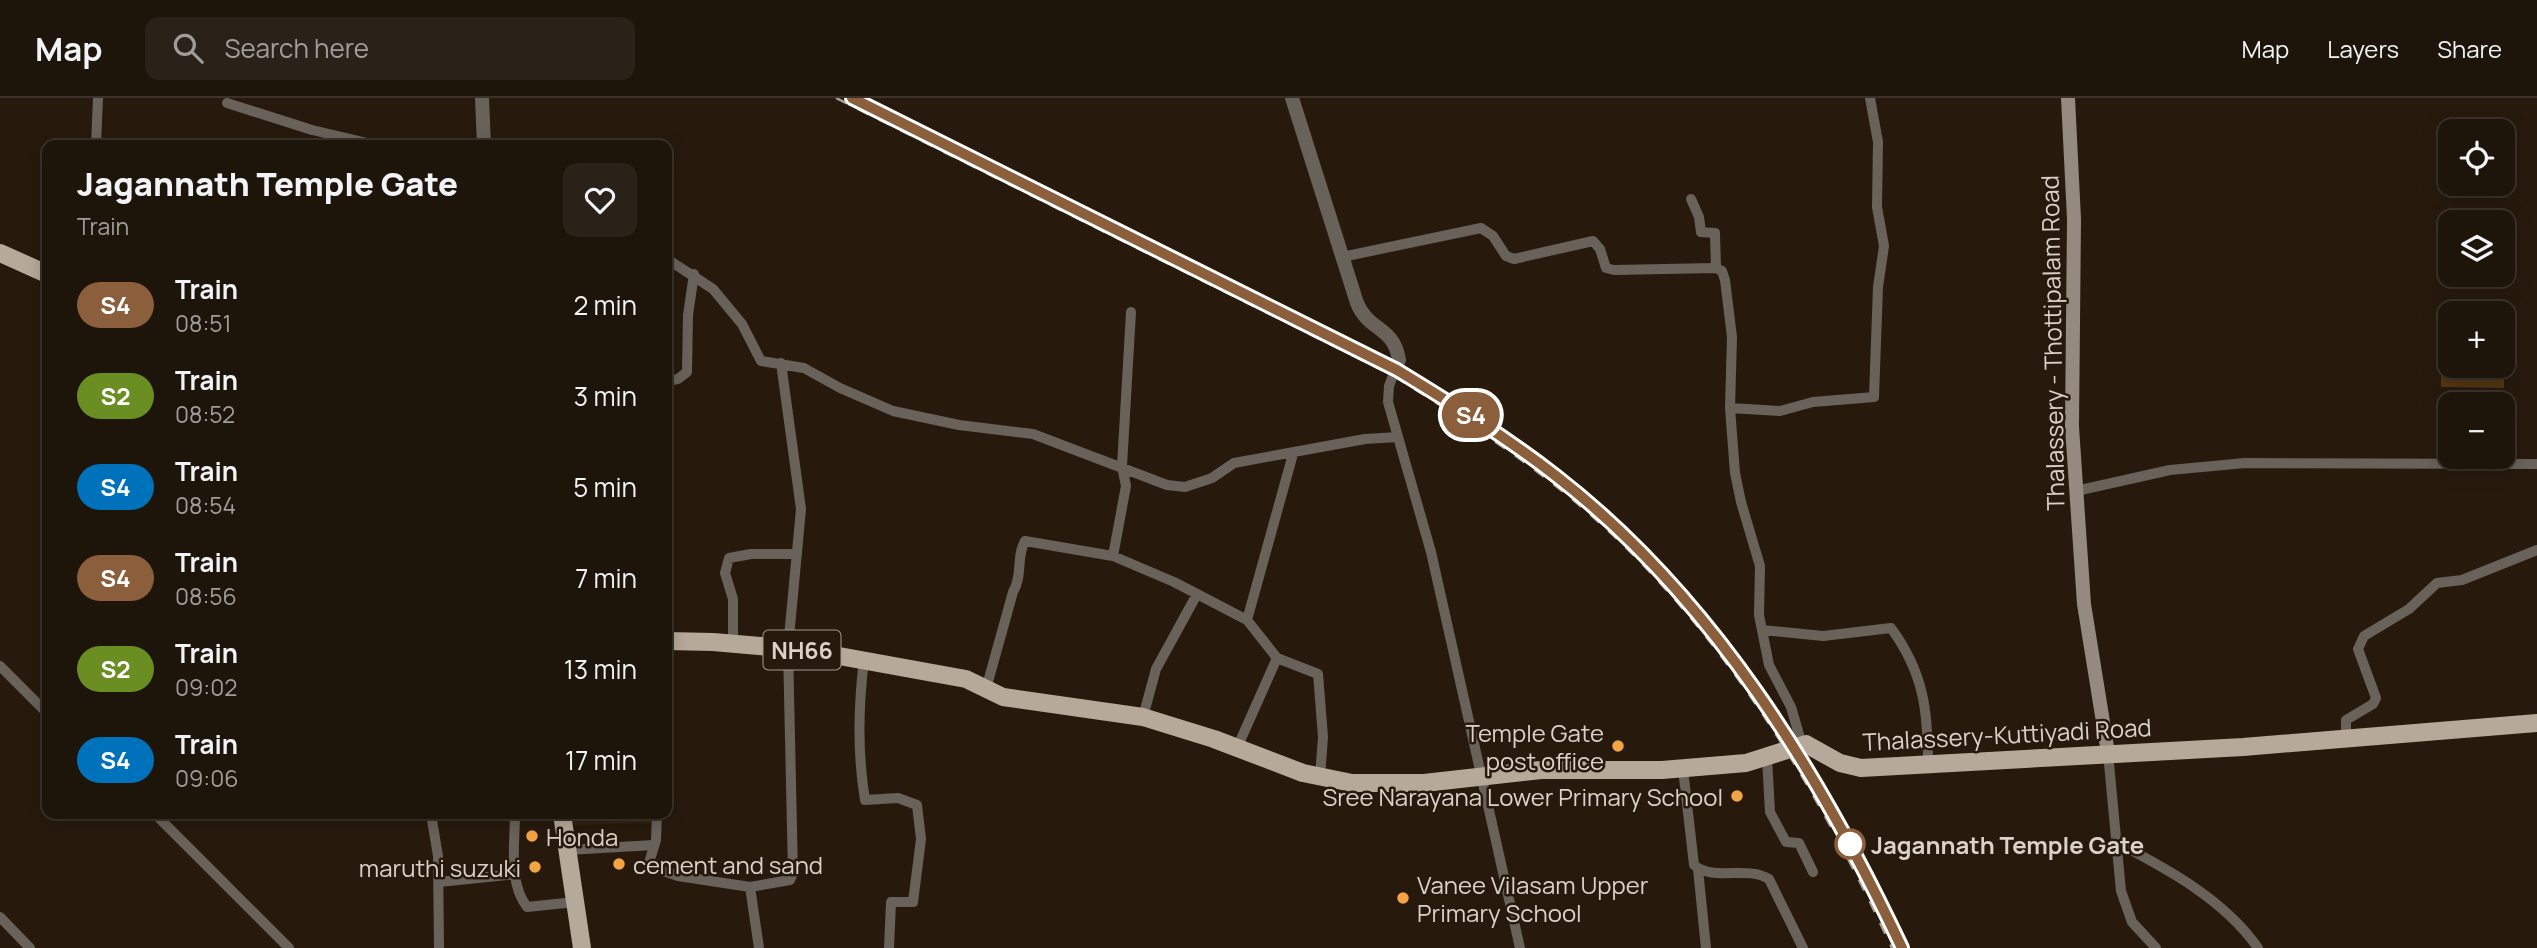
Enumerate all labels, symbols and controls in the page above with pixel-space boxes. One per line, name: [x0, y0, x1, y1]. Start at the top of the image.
search box: [145, 17, 635, 80]
text: Map: [35, 26, 103, 71]
icon: search: [169, 29, 207, 67]
text: Search here: [225, 30, 369, 66]
text: Map: [2242, 32, 2289, 65]
text: Layers: [2327, 32, 2399, 65]
text: Share: [2437, 32, 2502, 65]
map controls: [2438, 119, 2515, 469]
button: locate: [2438, 119, 2515, 196]
text: Jagannath Temple Gate: [77, 161, 458, 206]
button: heart: [563, 163, 637, 237]
street label: Thalassery - Thottipalam Road: [2033, 175, 2071, 511]
text: Train: [77, 210, 129, 242]
button: layers: [2438, 210, 2515, 287]
text: Train: [175, 271, 238, 307]
text: 2 min: [573, 287, 637, 323]
text: S4: [100, 288, 131, 321]
button: +: [2438, 301, 2515, 378]
text: 08:51: [175, 307, 232, 339]
text: Train: [175, 362, 238, 398]
text: 3 min: [574, 378, 637, 414]
text: S2: [100, 379, 131, 412]
line badge: S4: [1440, 392, 1502, 438]
button: −: [2438, 392, 2515, 469]
text: 08:52: [175, 398, 235, 430]
text: S4: [1456, 398, 1486, 431]
text: Train: [175, 453, 238, 489]
text: 5 min: [573, 469, 637, 505]
text: S4: [100, 470, 131, 503]
text: 08:54: [175, 489, 236, 521]
text: Train: [175, 544, 238, 580]
text: 7 min: [575, 560, 637, 596]
text: S4: [100, 561, 131, 594]
text: 08:56: [175, 580, 237, 612]
road number: NH66: [764, 630, 840, 670]
text: Train: [175, 635, 238, 671]
text: 13 min: [564, 651, 637, 687]
text: S2: [100, 652, 131, 685]
text: 09:02: [175, 671, 237, 703]
street label: Thalassery-Kuttiyadi Road: [1862, 710, 2152, 758]
place label: Temple Gate post office: [1466, 716, 1604, 777]
text: Train: [175, 726, 238, 762]
marker: Temple Gate post office: [1610, 738, 1626, 754]
text: 17 min: [565, 742, 637, 778]
text: S4: [100, 743, 131, 776]
text: 09:06: [175, 762, 238, 794]
place label: Sree Narayana Lower Primary School: [1322, 780, 1723, 813]
marker: Sree Narayana Lower Primary School: [1729, 788, 1745, 804]
place label: Honda: [546, 820, 618, 853]
marker: Honda: [524, 828, 540, 844]
place label: Jagannath Temple Gate: [1871, 828, 2144, 861]
marker: Jagannath Temple Gate: [1835, 829, 1865, 859]
place label: cement and sand: [633, 848, 823, 881]
place label: maruthi suzuki: [359, 851, 521, 884]
marker: cement and sand: [611, 856, 627, 872]
marker: maruthi suzuki: [527, 859, 543, 875]
place label: Vanee Vilasam Upper Primary School: [1417, 868, 1649, 929]
marker: Vanee Vilasam Upper Primary School: [1395, 890, 1411, 906]

